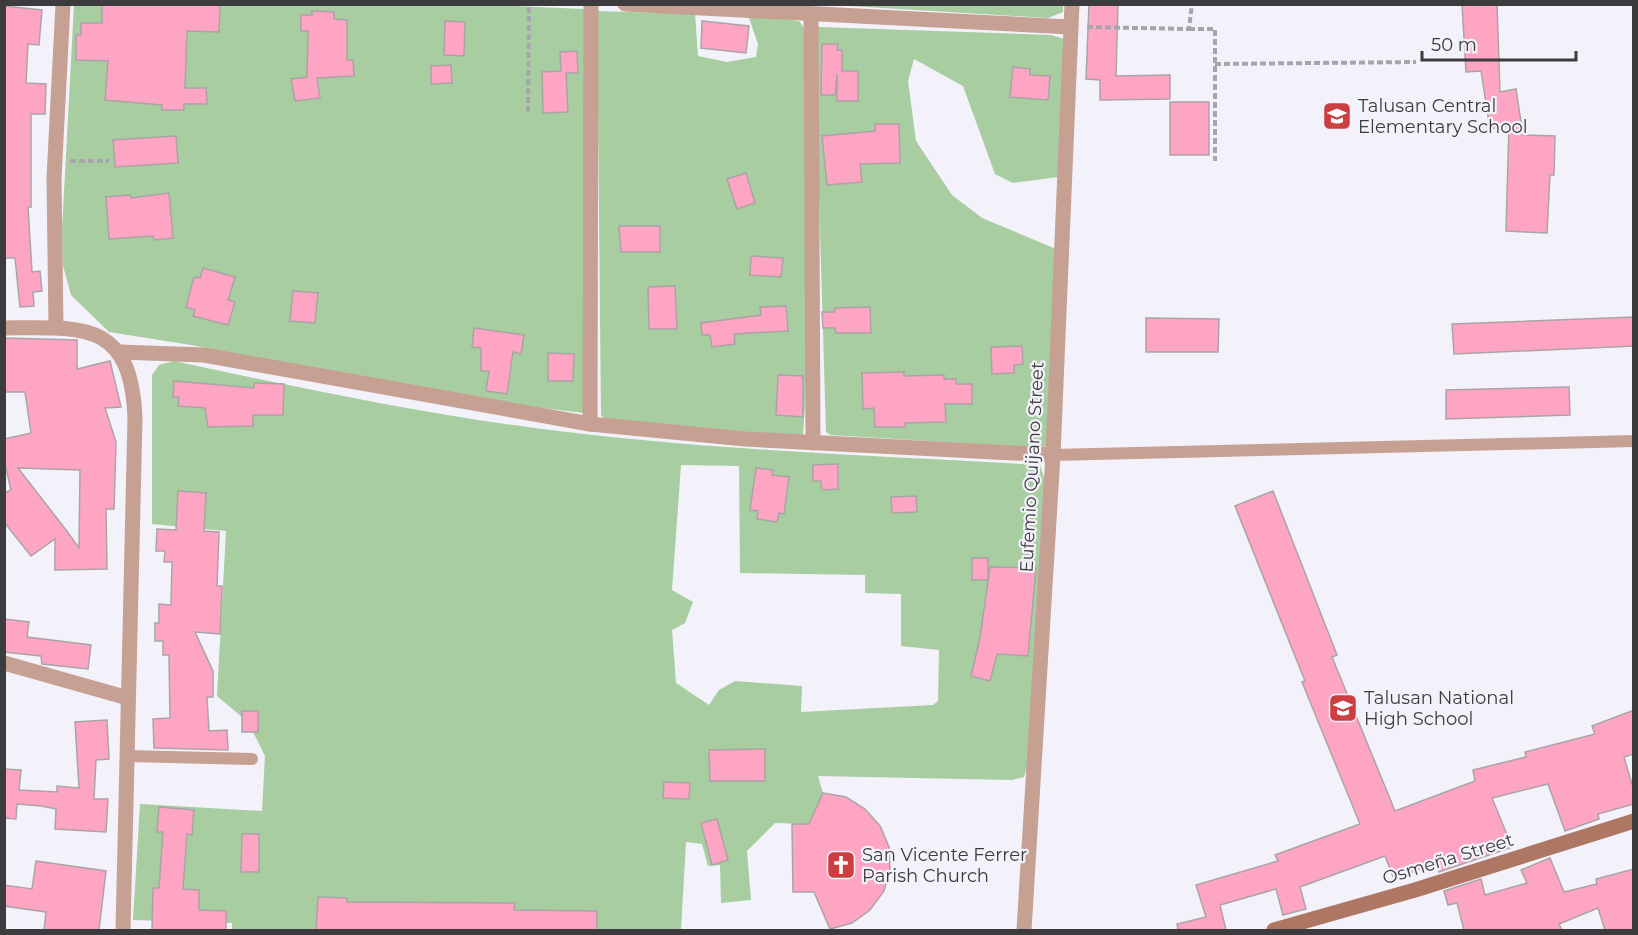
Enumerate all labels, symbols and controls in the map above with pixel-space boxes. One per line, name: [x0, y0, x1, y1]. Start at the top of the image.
scale bar: [1422, 24, 1576, 62]
text: 50 m: [1431, 34, 1477, 56]
place label: Talusan Central Elementary School: [1358, 95, 1528, 138]
school or university icon: Talusan Central Elementary School: [1321, 100, 1353, 132]
street label: Eufemio Quijano Street: [1015, 361, 1049, 573]
place label: Talusan National High School: [1364, 687, 1514, 730]
school or university icon: Talusan National High School: [1327, 692, 1359, 724]
street label: Osmeña Street: [1380, 829, 1516, 889]
place label: San Vicente Ferrer Parish Church: [862, 844, 1027, 887]
church icon: San Vicente Ferrer Parish Church: [825, 849, 857, 881]

